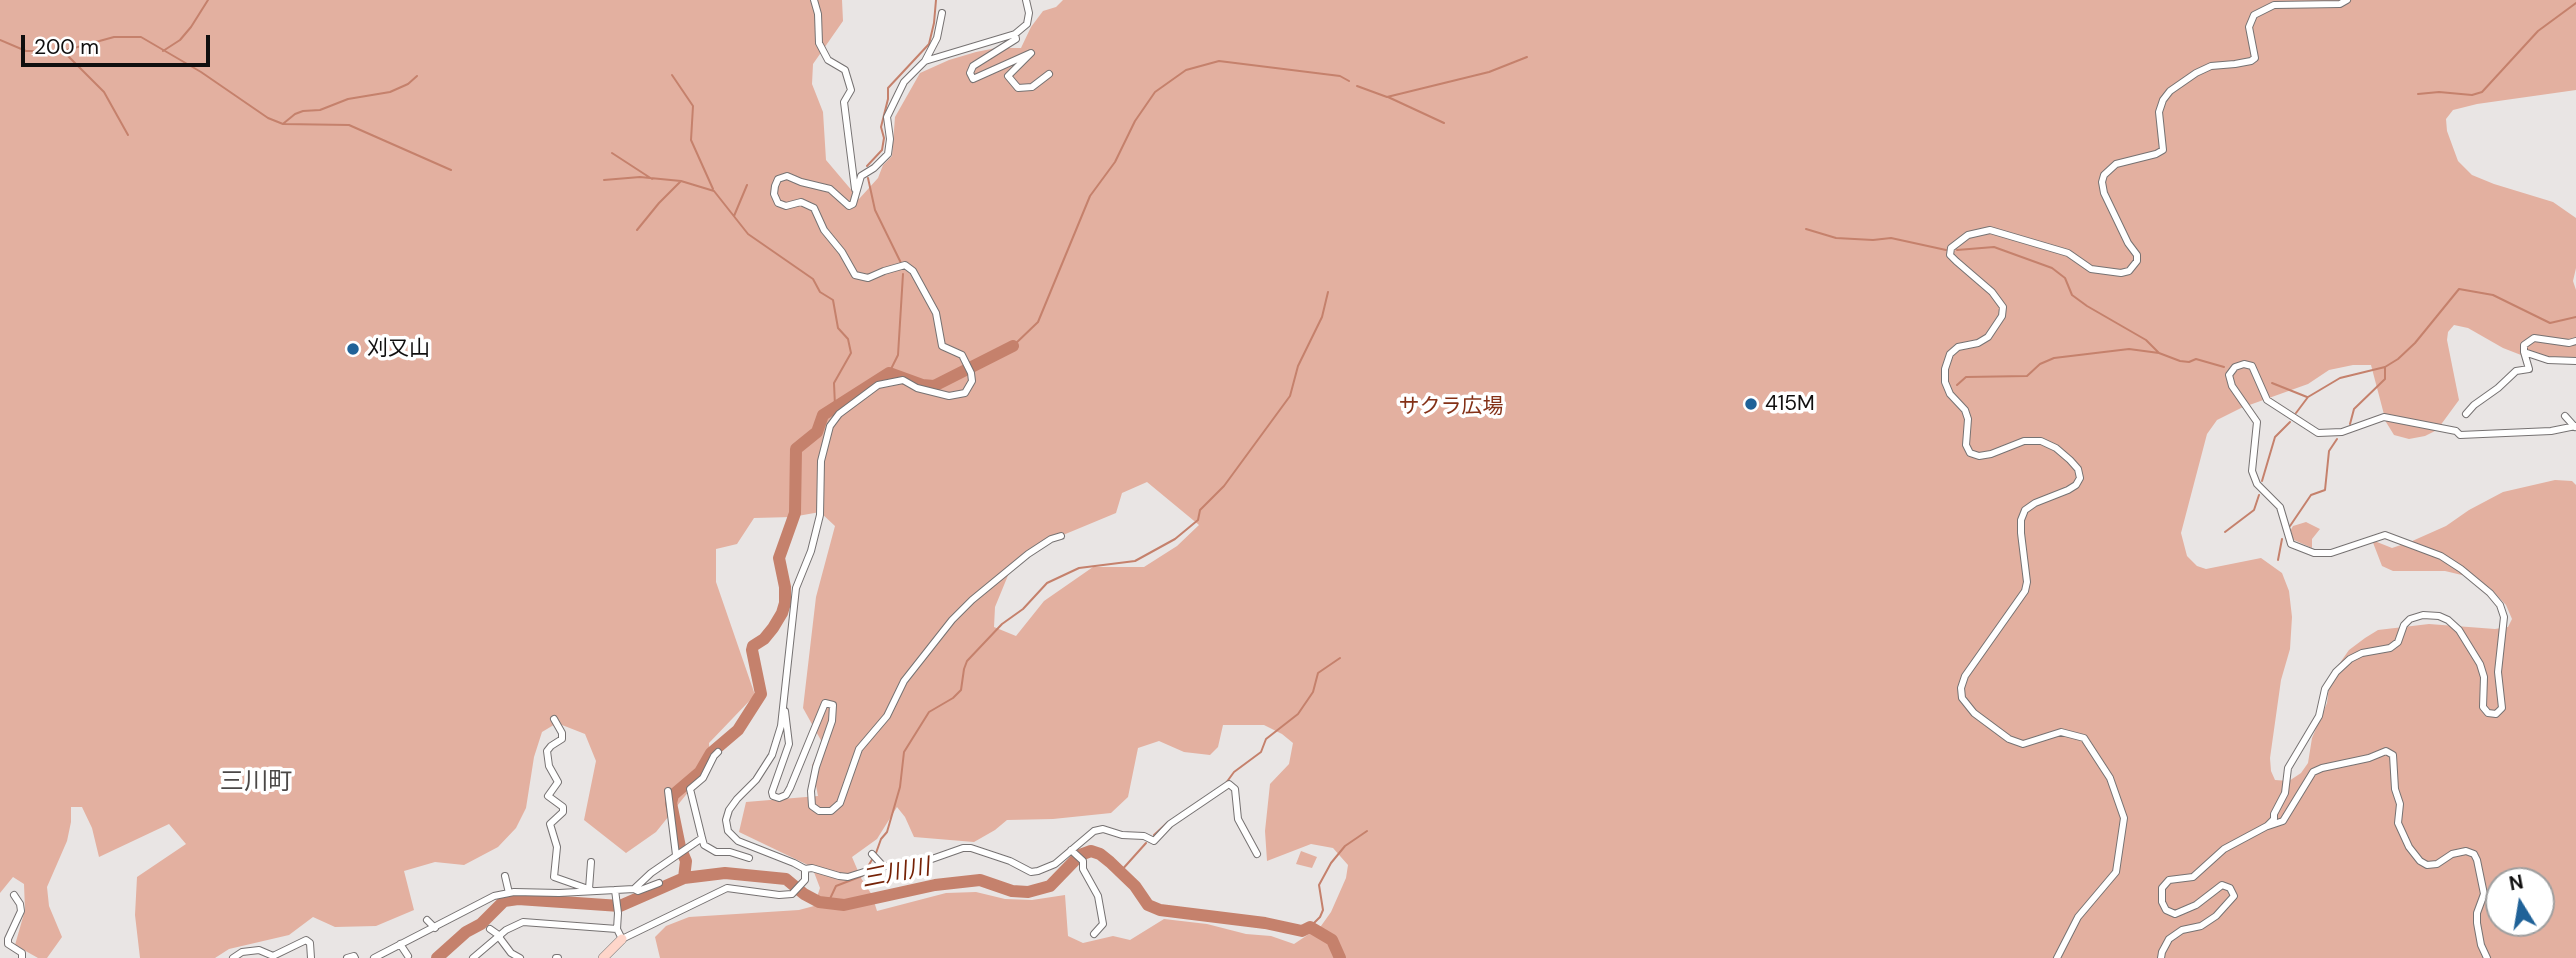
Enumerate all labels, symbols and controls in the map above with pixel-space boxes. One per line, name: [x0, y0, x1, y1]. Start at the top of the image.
scale bar: [24, 21, 214, 65]
text: 200 m: [34, 33, 99, 61]
place label: 刈又山: [367, 336, 430, 362]
marker: 刈又山: [345, 341, 361, 357]
place label: 415M: [1765, 391, 1815, 417]
park label: サクラ広場: [1399, 394, 1503, 420]
marker: 415M: [1743, 396, 1759, 412]
district label: 三川町: [220, 769, 292, 797]
water label: 三川川: [860, 854, 932, 894]
north arrow: [2485, 867, 2555, 937]
text: N: [2507, 869, 2525, 896]

